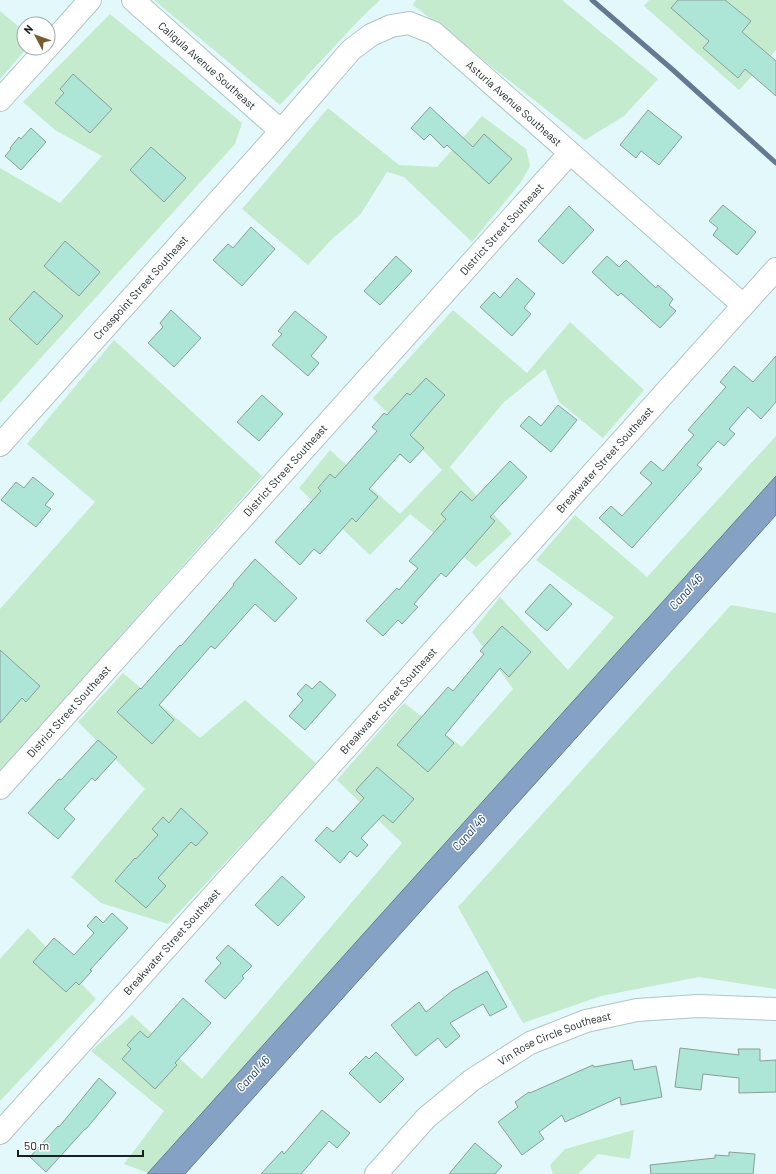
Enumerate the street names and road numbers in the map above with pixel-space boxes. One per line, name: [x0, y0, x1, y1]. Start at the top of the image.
street label: Caligula Avenue Southeast: [156, 19, 259, 112]
street label: Asturia Avenue Southeast: [464, 58, 565, 148]
street label: District Street Southeast: [457, 180, 546, 277]
street label: Crosspoint Street Southeast: [90, 233, 190, 342]
street label: Breakwater Street Southeast: [553, 404, 655, 515]
street label: District Street Southeast: [240, 421, 329, 519]
street label: Breakwater Street Southeast: [337, 645, 439, 756]
street label: District Street Southeast: [24, 662, 113, 760]
street label: Breakwater Street Southeast: [120, 886, 222, 997]
street label: Vin Rose Circle Southeast: [495, 1009, 612, 1068]

